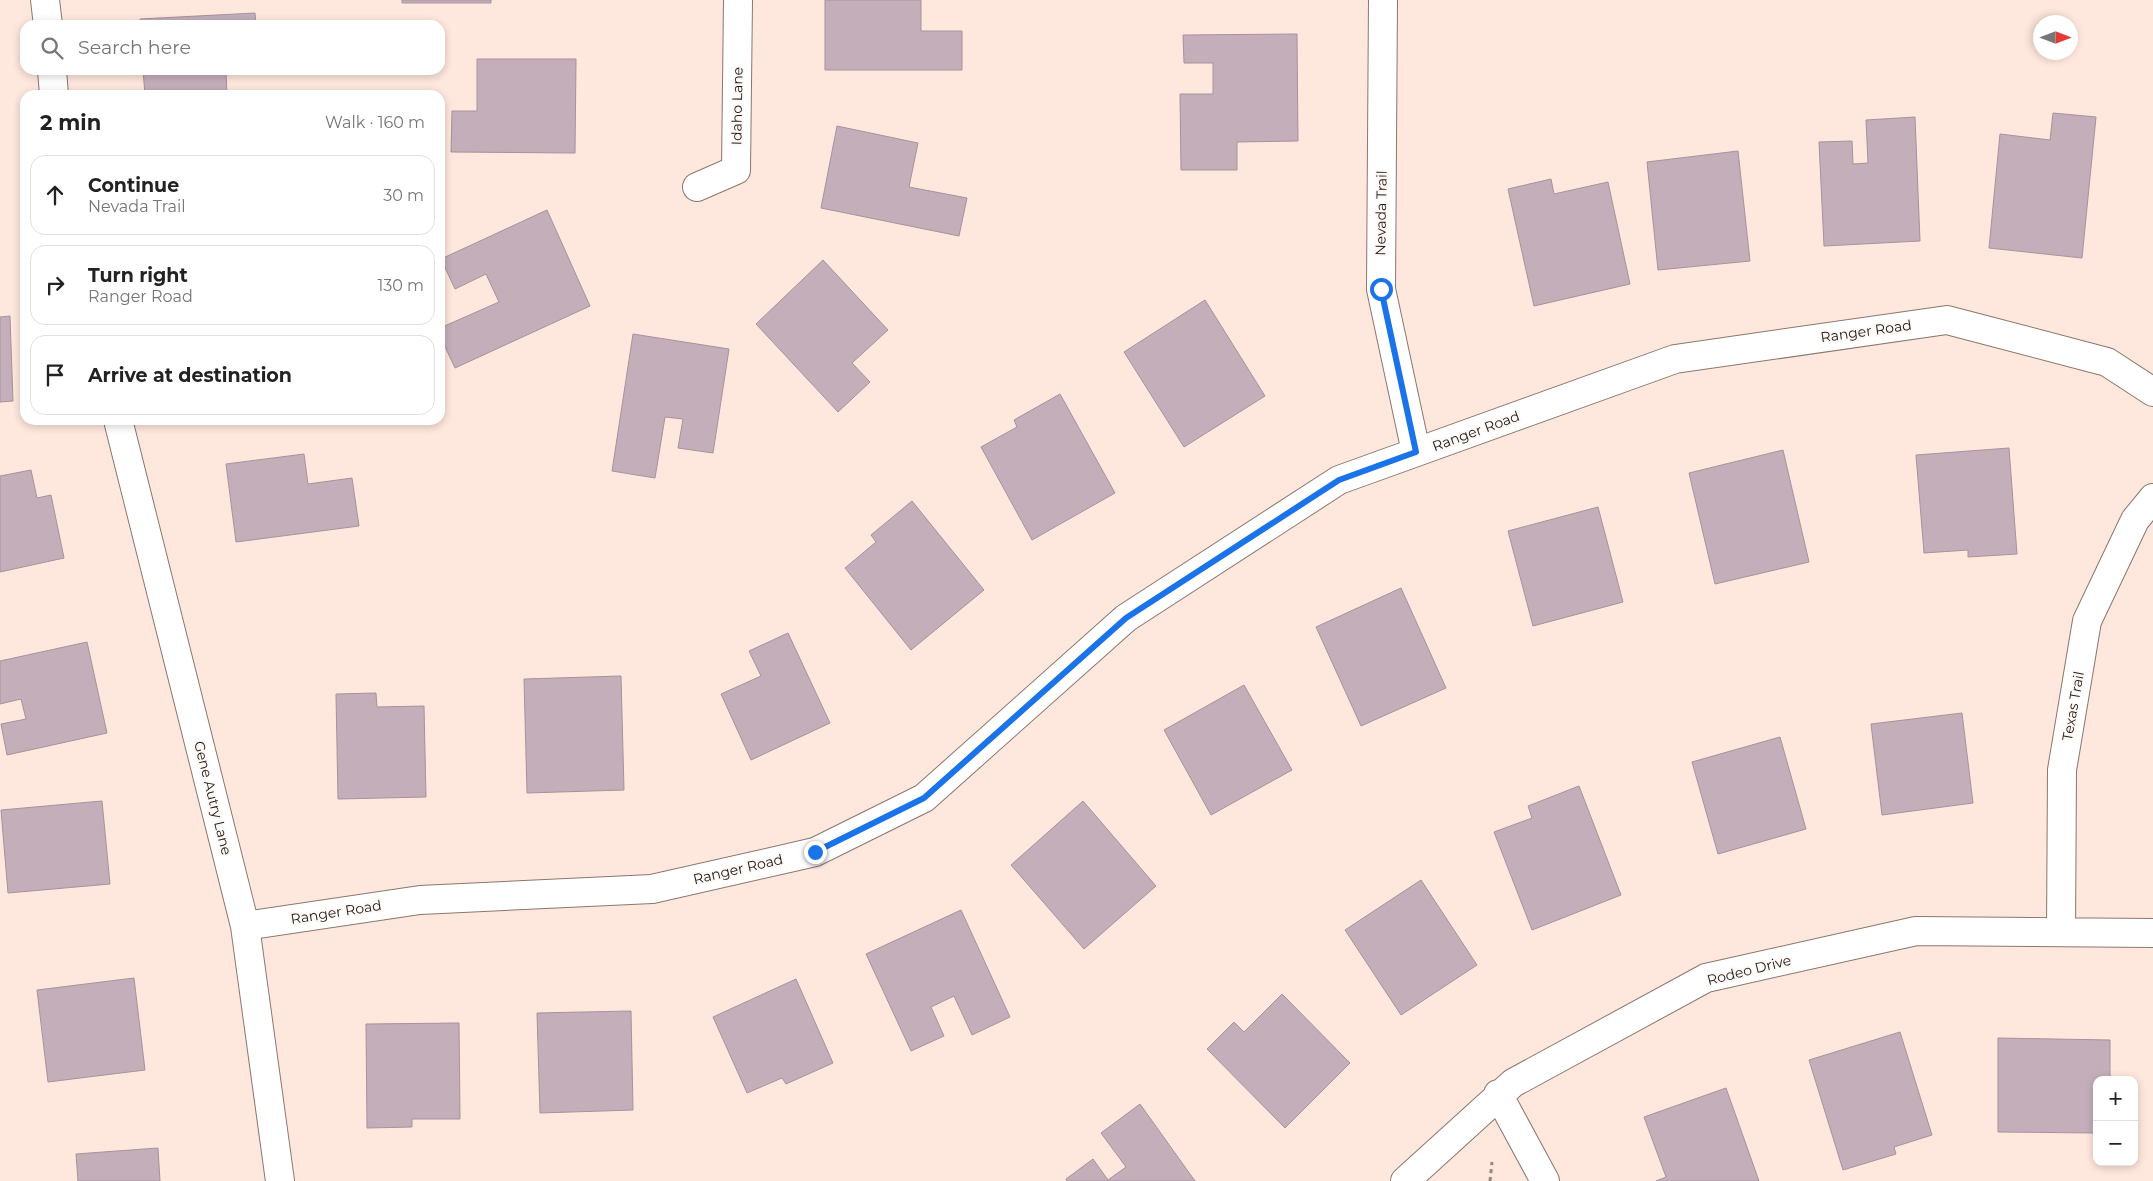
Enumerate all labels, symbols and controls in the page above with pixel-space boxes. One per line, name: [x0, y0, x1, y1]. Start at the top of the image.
north arrow: [2033, 15, 2078, 60]
search box: [20, 20, 445, 75]
icon: search: [38, 34, 66, 62]
text: Search here: [78, 36, 191, 59]
street label: Idaho Lane: [727, 67, 747, 145]
text: 2 min: [40, 110, 101, 135]
text: Walk · 160 m: [325, 113, 425, 132]
street label: Nevada Trail: [1371, 170, 1391, 256]
text: Continue: [88, 174, 179, 197]
icon: ahead: [41, 181, 69, 209]
text: 30 m: [383, 186, 424, 205]
text: Nevada Trail: [88, 197, 186, 216]
text: Turn right: [88, 264, 188, 287]
icon: right: [41, 271, 69, 299]
text: 130 m: [377, 276, 424, 295]
route start: [1370, 278, 1393, 301]
text: Ranger Road: [88, 287, 193, 306]
street label: Ranger Road: [1819, 316, 1913, 346]
icon: arrive: [41, 361, 69, 389]
text: Arrive at destination: [88, 364, 292, 387]
street label: Ranger Road: [1430, 407, 1522, 455]
street label: Texas Trail: [2058, 670, 2088, 742]
street label: Gene Autry Lane: [190, 739, 236, 857]
route end: [804, 841, 827, 864]
street label: Ranger Road: [691, 850, 785, 888]
street label: Ranger Road: [289, 896, 383, 928]
street label: Rodeo Drive: [1705, 951, 1793, 989]
map controls: [2093, 1076, 2138, 1166]
button: +: [2093, 1076, 2138, 1121]
button: −: [2093, 1121, 2138, 1166]

